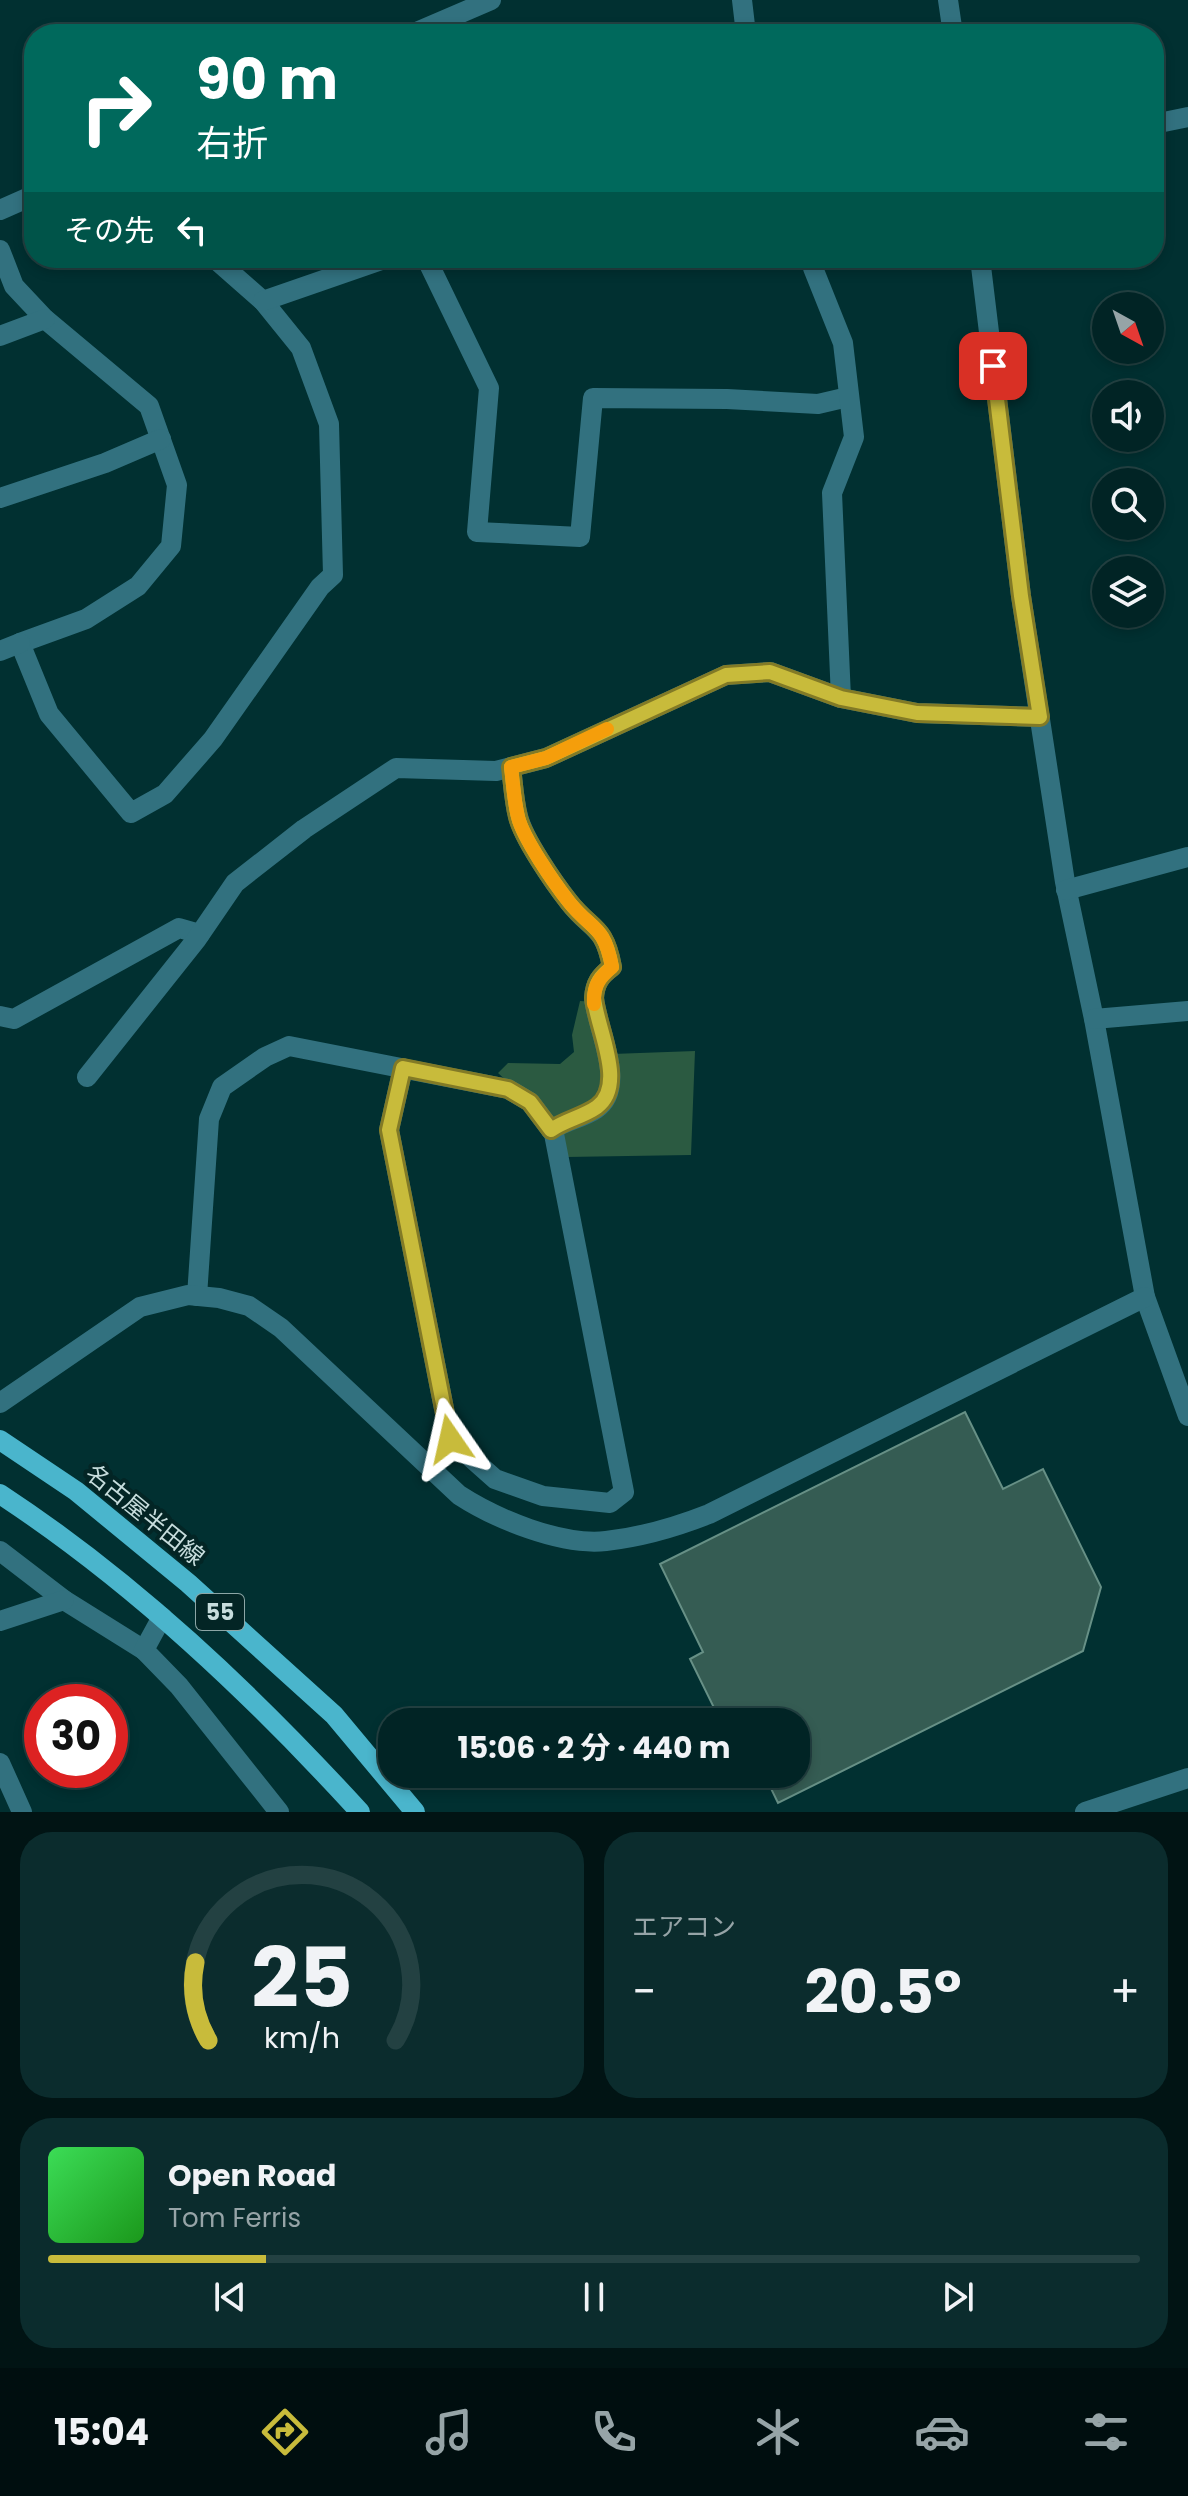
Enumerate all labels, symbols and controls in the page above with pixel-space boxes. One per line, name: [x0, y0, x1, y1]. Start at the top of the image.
text: 90 m: [196, 40, 338, 119]
icon: right: [64, 56, 168, 160]
text: 右折: [196, 118, 268, 169]
icon: left: [170, 208, 214, 252]
text: その先: [64, 209, 154, 252]
north arrow: [1092, 292, 1164, 364]
map controls: [1092, 292, 1164, 628]
pin: [959, 332, 1027, 400]
icon: arrive: [971, 344, 1015, 388]
button: sound: [1092, 380, 1164, 452]
button: search: [1092, 468, 1164, 540]
button: layers: [1092, 556, 1164, 628]
position arrow: [408, 1397, 492, 1481]
street label: 名古屋半田線: [79, 1456, 212, 1573]
road number: 55: [196, 1594, 244, 1630]
speed limit sign: 30: [24, 1684, 128, 1788]
text: 15:06 · 2 分 · 440 m: [457, 1726, 731, 1769]
text: エアコン: [632, 1909, 736, 1945]
text: 25: [251, 1920, 353, 2036]
text: 20.5°: [805, 1950, 962, 2034]
text: −: [632, 1961, 656, 2022]
text: +: [1110, 1961, 1140, 2022]
text: km/h: [264, 2018, 340, 2058]
text: Open Road: [168, 2154, 336, 2197]
text: Tom Ferris: [168, 2200, 301, 2236]
icon: previous: [208, 2275, 252, 2319]
icon: pause: [572, 2275, 616, 2319]
icon: next: [936, 2275, 980, 2319]
icon: directions: [257, 2404, 313, 2460]
icon: music: [421, 2404, 477, 2460]
icon: phone: [586, 2404, 642, 2460]
icon: climate: [750, 2404, 806, 2460]
icon: car: [914, 2404, 970, 2460]
icon: filters: [1078, 2404, 1134, 2460]
text: 15:04: [54, 2407, 149, 2458]

